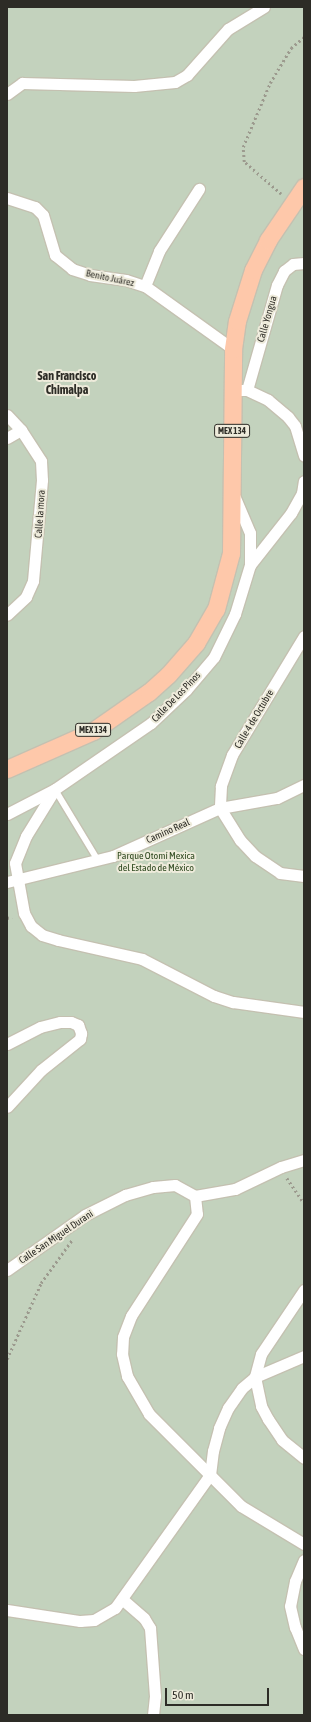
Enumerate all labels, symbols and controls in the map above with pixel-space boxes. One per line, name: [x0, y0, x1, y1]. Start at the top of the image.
street label: Benito Juárez: [85, 267, 135, 289]
street label: Calle Yongua: [255, 295, 279, 343]
district label: San Francisco Chimalpa: [38, 370, 96, 398]
road number: MEX 134: [214, 424, 250, 438]
street label: Calle la mora: [32, 490, 48, 538]
street label: Calle De Los Pinos: [149, 669, 203, 725]
street label: Calle 4 de Octubre: [232, 687, 276, 751]
road number: MEX 134: [75, 723, 111, 737]
street label: Camino Real: [144, 816, 192, 846]
park label: Parque Otomí Mexica del Estado de México: [117, 849, 195, 872]
street label: Calle San Miguel Durani: [17, 1208, 95, 1266]
scale bar: [167, 1680, 271, 1706]
text: 50 m: [172, 1688, 194, 1702]

